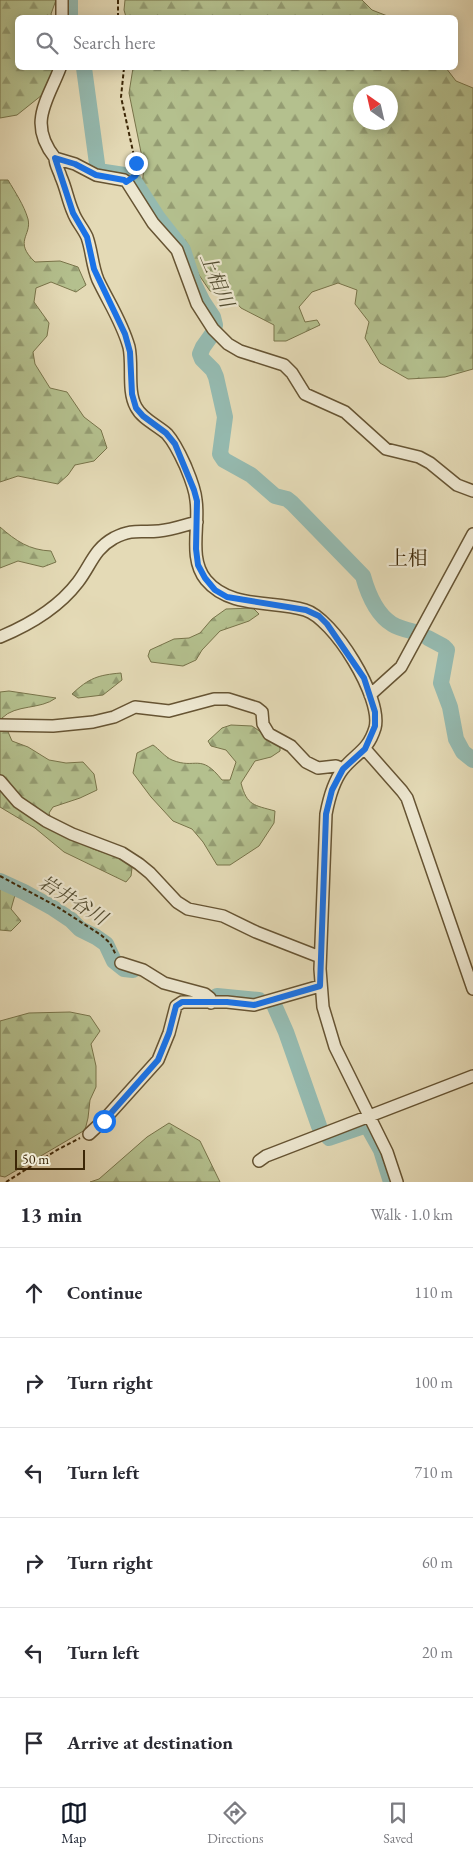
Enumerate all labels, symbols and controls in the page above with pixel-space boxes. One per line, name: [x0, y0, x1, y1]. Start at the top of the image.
search box: [15, 15, 458, 70]
icon: search: [33, 29, 61, 57]
text: Search here: [73, 30, 155, 55]
north arrow: [353, 85, 398, 130]
route end: [125, 152, 148, 175]
water label: 上相川: [194, 249, 240, 313]
district label: 上相: [388, 545, 428, 571]
water label: 岩井谷川: [34, 869, 114, 932]
route start: [93, 1110, 116, 1133]
scale bar: [15, 1147, 85, 1170]
text: 50 m: [22, 1150, 49, 1168]
text: 13 min: [20, 1201, 82, 1228]
text: Walk · 1.0 km: [370, 1204, 453, 1225]
icon: ahead: [20, 1279, 48, 1307]
text: Continue: [67, 1280, 142, 1305]
text: 110 m: [414, 1282, 453, 1303]
icon: right: [20, 1369, 48, 1397]
text: Turn right: [67, 1370, 153, 1395]
text: 100 m: [414, 1372, 453, 1393]
icon: left: [20, 1459, 48, 1487]
text: Turn left: [67, 1460, 139, 1485]
text: 710 m: [414, 1462, 453, 1483]
icon: right: [20, 1549, 48, 1577]
text: Turn right: [67, 1550, 153, 1575]
text: 60 m: [422, 1552, 453, 1573]
icon: left: [20, 1639, 48, 1667]
text: Turn left: [67, 1640, 139, 1665]
text: 20 m: [422, 1642, 453, 1663]
icon: arrive: [20, 1729, 48, 1757]
text: Arrive at destination: [67, 1730, 233, 1755]
tab: Map: [60, 1799, 88, 1847]
tab: Directions: [207, 1799, 264, 1847]
tab: Saved: [383, 1799, 413, 1847]

